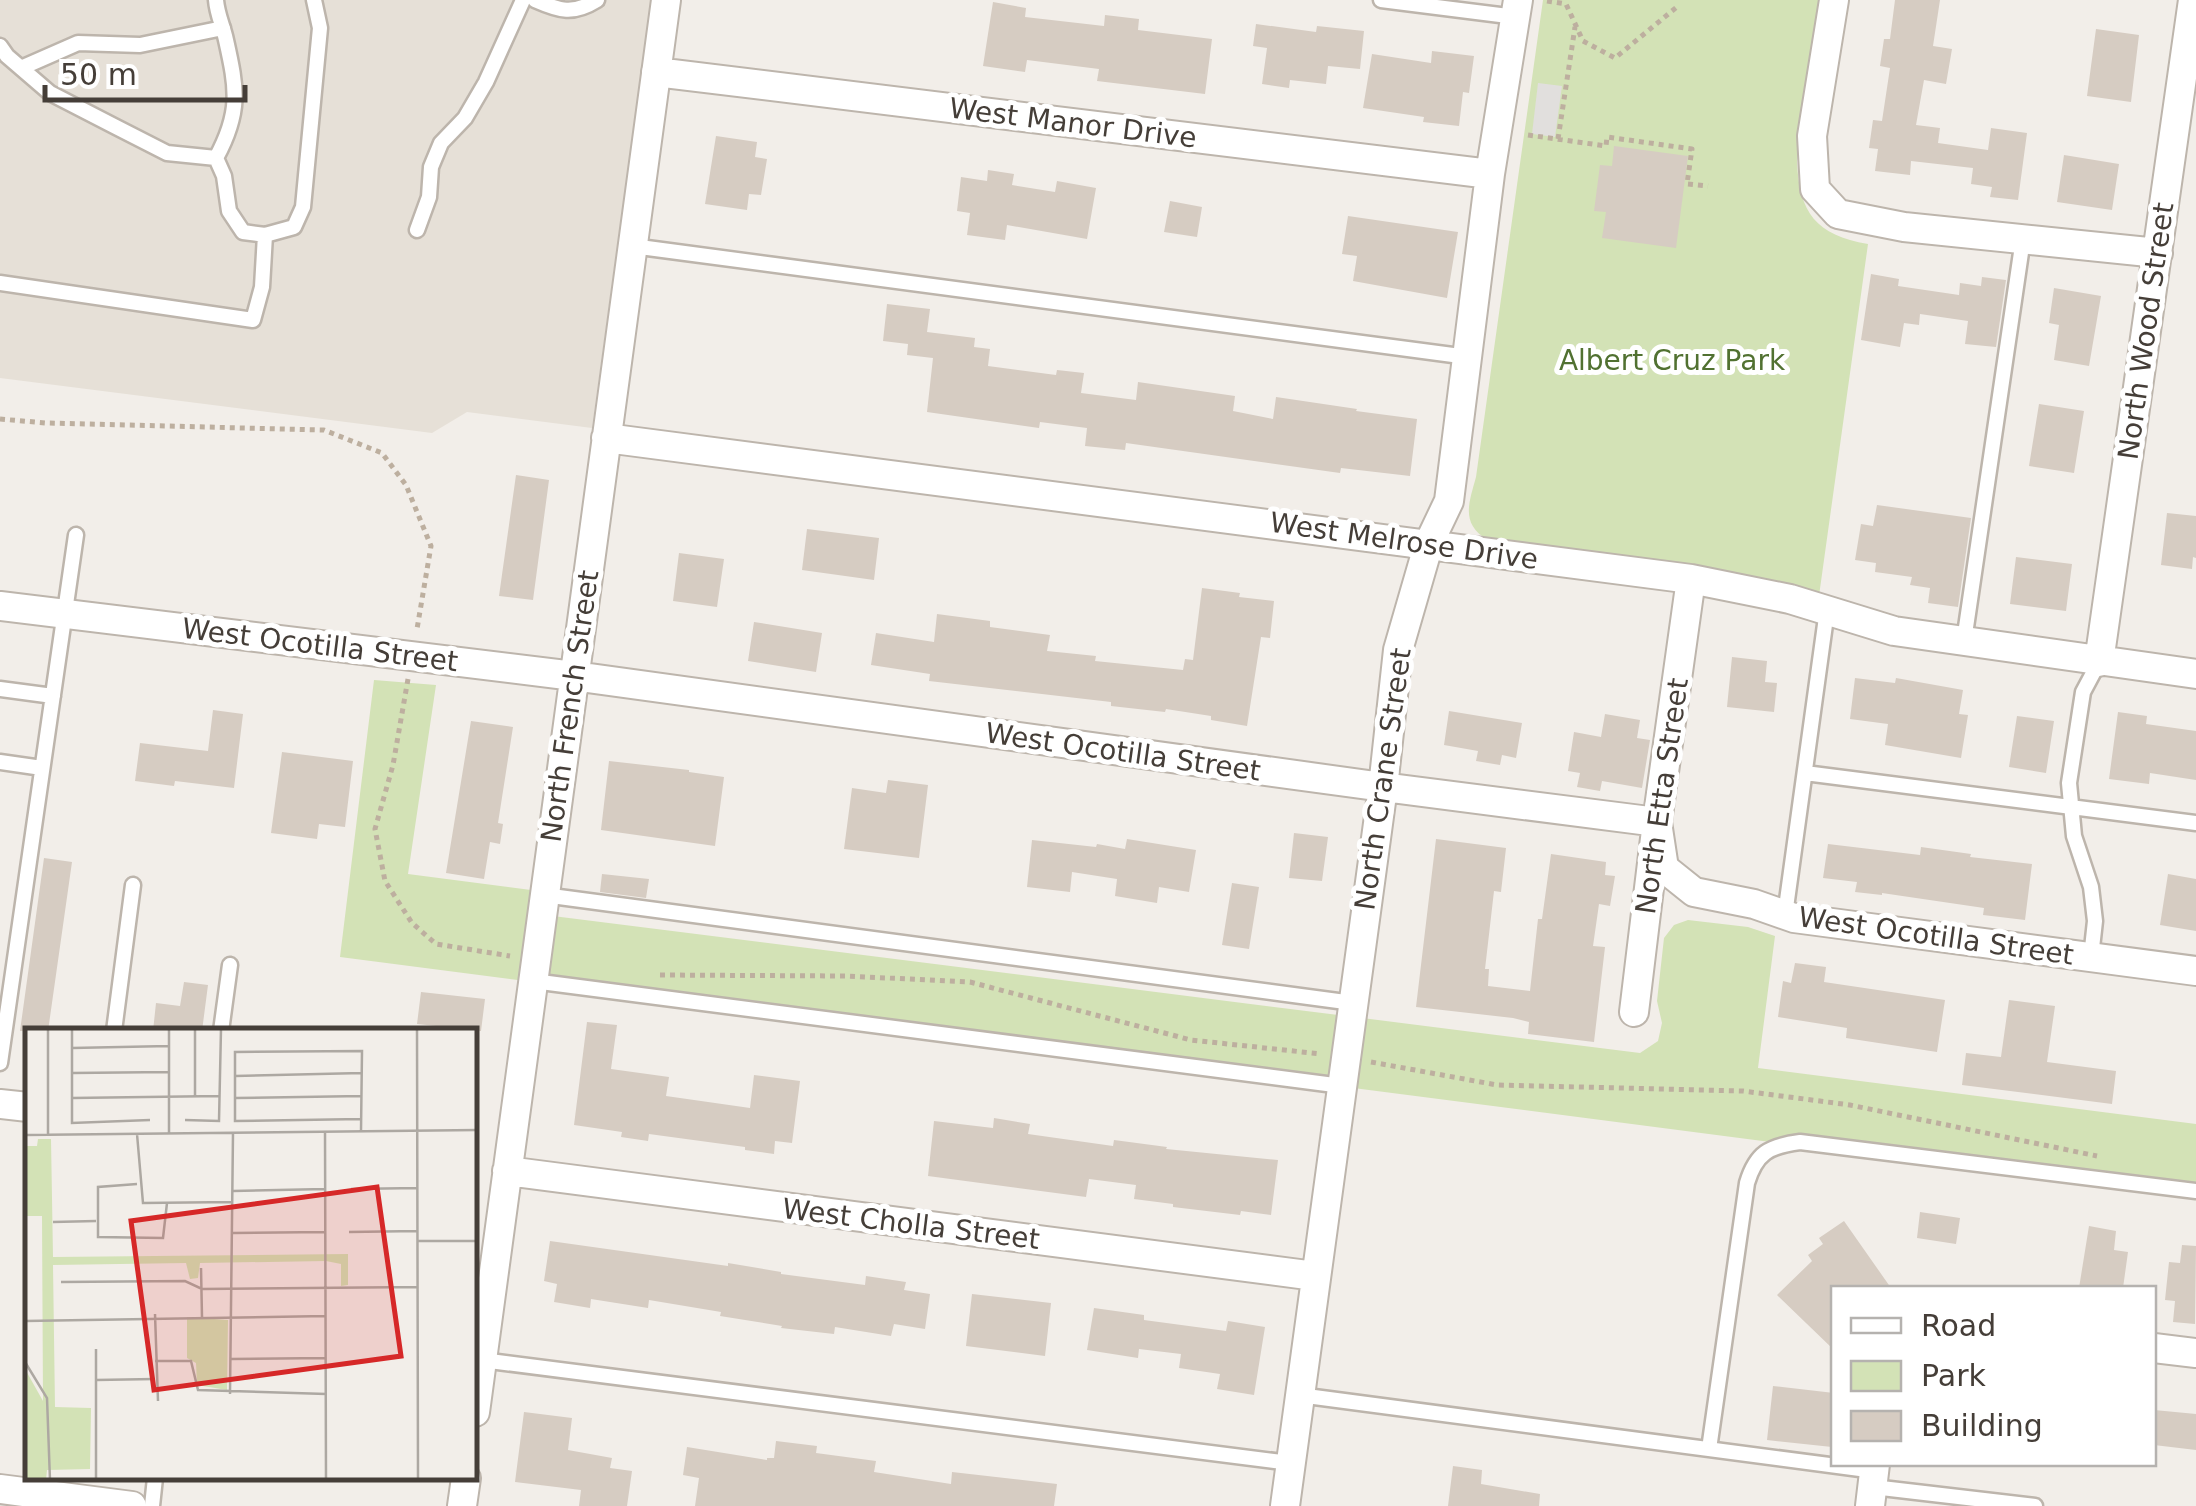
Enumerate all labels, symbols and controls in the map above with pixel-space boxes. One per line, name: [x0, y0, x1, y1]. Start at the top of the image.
scale bar: [45, 40, 245, 102]
text: 50 m: [60, 57, 137, 92]
street label: West Manor Drive: [947, 91, 1199, 155]
street label: North Wood Street: [2112, 200, 2180, 462]
park label: Albert Cruz Park: [1559, 344, 1786, 377]
street label: West Melrose Drive: [1268, 506, 1540, 576]
street label: North French Street: [535, 568, 605, 844]
street label: West Ocotilla Street: [180, 612, 460, 678]
street label: North Crane Street: [1348, 646, 1418, 912]
street label: North Etta Street: [1629, 676, 1695, 916]
street label: West Ocotilla Street: [983, 716, 1263, 788]
street label: West Ocotilla Street: [1796, 900, 2076, 972]
inset map: [25, 1028, 478, 1481]
street label: West Cholla Street: [781, 1192, 1041, 1256]
legend: [1831, 1286, 2156, 1466]
text: Road: [1921, 1308, 1996, 1343]
text: Park: [1921, 1358, 1986, 1393]
text: Building: [1921, 1408, 2043, 1443]

